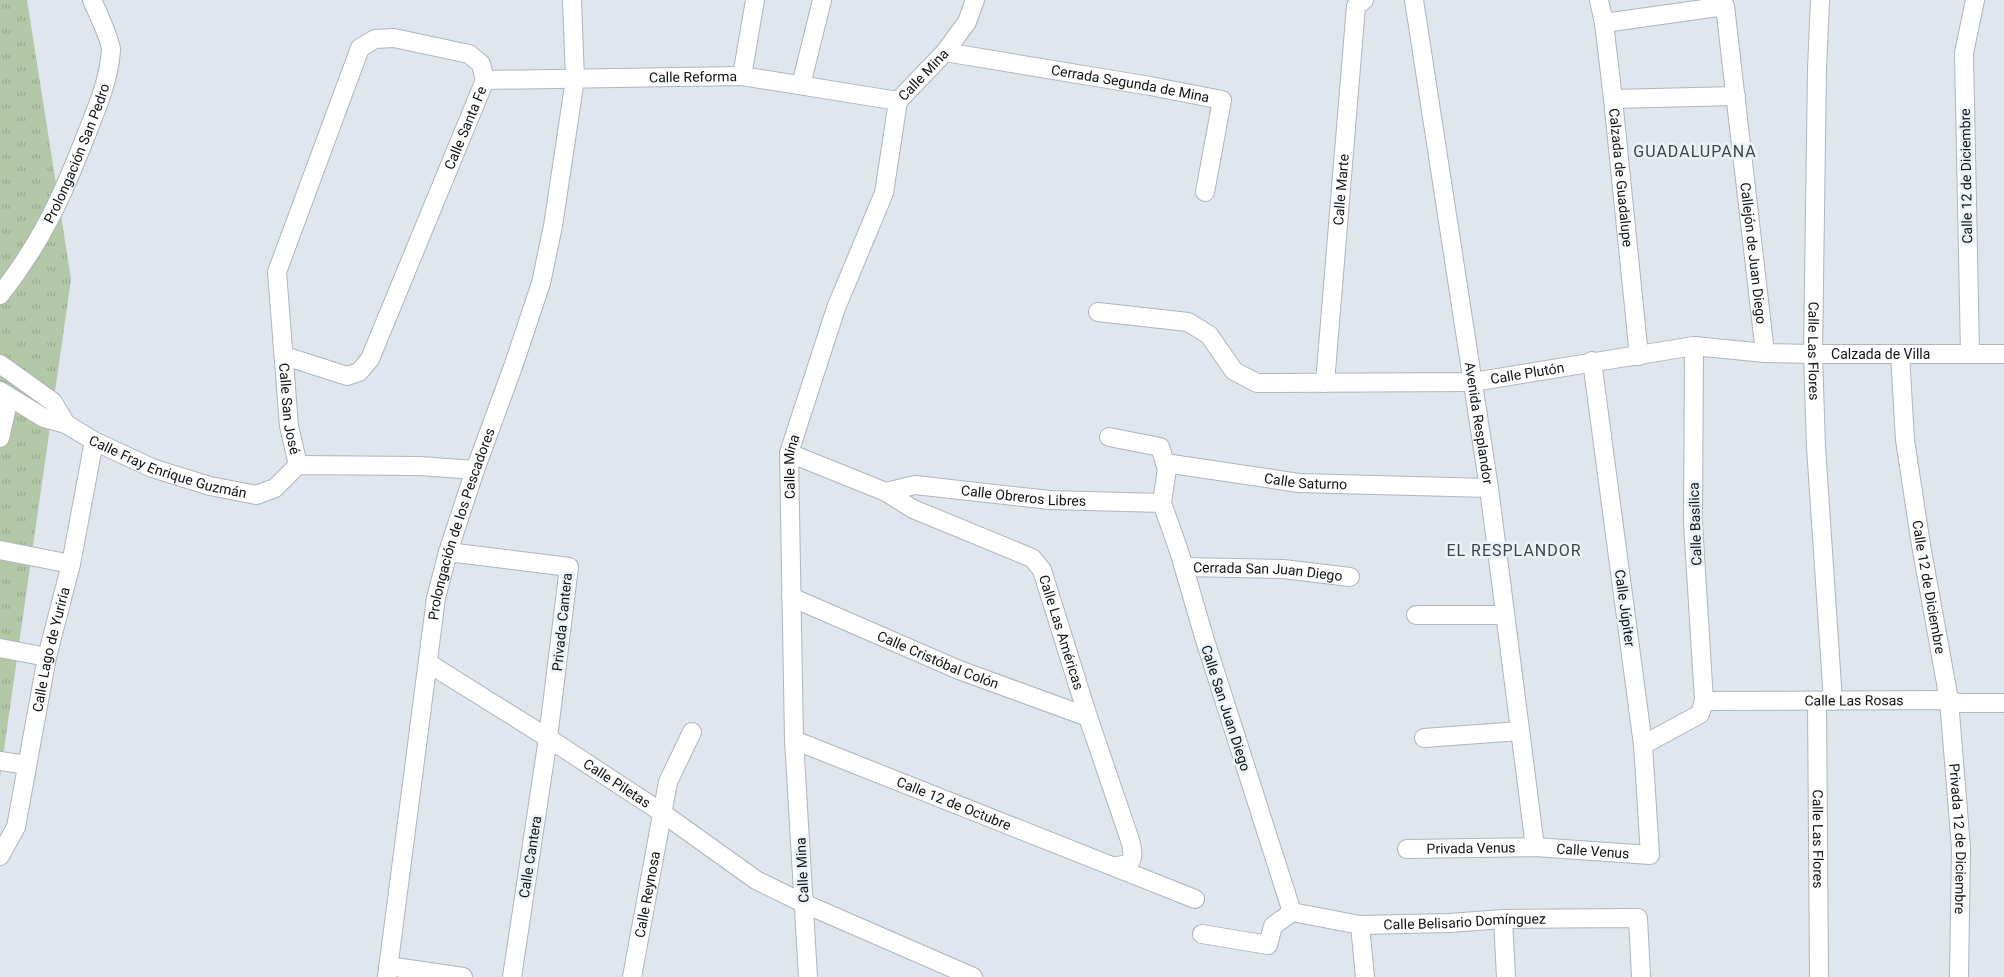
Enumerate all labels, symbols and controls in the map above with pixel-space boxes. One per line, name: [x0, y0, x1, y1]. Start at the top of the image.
street label: Calle Mina: [895, 46, 952, 104]
street label: Cerrada Segunda de Mina: [1050, 62, 1211, 105]
street label: Calle Reforma: [649, 68, 737, 85]
street label: Prolongación San Pedro: [41, 82, 113, 226]
street label: Calle Santa Fe: [441, 84, 490, 172]
street label: Calzada de Guadalupe: [1606, 107, 1636, 248]
street label: Calle 12 de Diciembre: [1957, 108, 1975, 244]
district label: GUADALUPANA: [1633, 142, 1757, 161]
street label: Calle Marte: [1330, 153, 1352, 226]
street label: Callejón de Juan Diego: [1737, 181, 1770, 325]
street label: Calle Las Flores: [1805, 301, 1822, 401]
street label: Calzada de Villa: [1831, 346, 1930, 362]
street label: Calle Plutón: [1489, 359, 1565, 387]
street label: Avenida Resplandor: [1462, 361, 1496, 486]
street label: Calle San José: [276, 362, 303, 456]
street label: Prolongación de los Pescadores: [425, 426, 498, 621]
street label: Calle Fray Enrique Guzmán: [87, 432, 248, 501]
street label: Calle Mina: [781, 432, 803, 499]
street label: Calle Saturno: [1263, 470, 1347, 492]
street label: Calle Obreros Libres: [960, 482, 1086, 509]
street label: Calle Basílica: [1686, 482, 1704, 566]
street label: Calle 12 de Diciembre: [1909, 519, 1948, 655]
district label: EL RESPLANDOR: [1446, 541, 1582, 560]
street label: Cerrada San Juan Diego: [1193, 559, 1343, 584]
street label: Calle Júpiter: [1612, 568, 1638, 648]
street label: Privada Cantera: [549, 572, 575, 672]
street label: Calle Las Américas: [1036, 573, 1087, 692]
street label: Calle Lago de Yuriria: [29, 585, 73, 713]
street label: Calle Cristóbal Colón: [875, 628, 1001, 692]
street label: Calle San Juan Diego: [1198, 643, 1254, 773]
street label: Calle Las Rosas: [1804, 692, 1904, 709]
street label: Calle Piletas: [580, 755, 654, 811]
street label: Privada 12 de Diciembre: [1946, 763, 1969, 914]
street label: Calle 12 de Octubre: [894, 774, 1013, 833]
street label: Calle Las Flores: [1810, 790, 1826, 888]
street label: Calle Cantera: [516, 815, 544, 899]
street label: Calle Mina: [792, 837, 812, 903]
street label: Privada Venus: [1426, 839, 1516, 857]
street label: Calle Venus: [1556, 841, 1630, 862]
street label: Calle Reynosa: [631, 850, 663, 939]
street label: Calle Belisario Domínguez: [1383, 911, 1546, 932]

